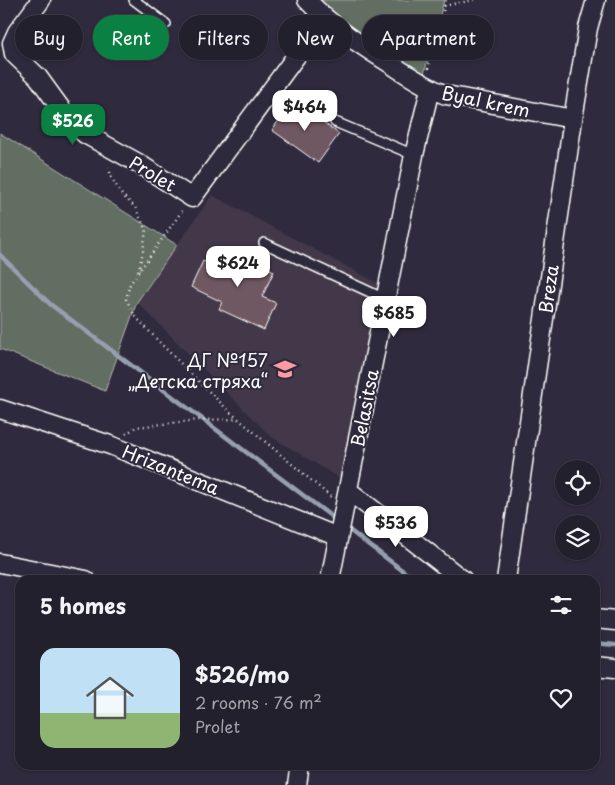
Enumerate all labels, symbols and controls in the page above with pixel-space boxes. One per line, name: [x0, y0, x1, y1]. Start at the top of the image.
chip: Buy: [15, 15, 83, 60]
chip: Rent: [93, 15, 169, 60]
chip: Filters: [179, 15, 268, 60]
chip: New: [278, 15, 352, 60]
chip: Apartment: [362, 15, 494, 60]
street label: Byal krem: [439, 78, 533, 124]
pin: $464: [275, 90, 335, 132]
text: $464: [283, 94, 327, 118]
pin: $526: [43, 104, 103, 146]
text: $526: [52, 108, 94, 132]
street label: Prolet: [124, 148, 182, 198]
pin: $624: [208, 246, 268, 288]
text: $624: [217, 250, 259, 274]
street label: Breza: [531, 262, 565, 315]
pin: $685: [364, 296, 424, 338]
text: $685: [373, 300, 415, 324]
place label: ДГ №157 „Детска стряха“: [128, 346, 269, 394]
school or university icon: ДГ №157 „Детска стряха“: [272, 356, 298, 382]
street label: Belasitsa: [343, 366, 385, 449]
street label: Hrizantema: [118, 437, 224, 501]
map controls: [555, 460, 600, 560]
button: locate: [555, 460, 600, 505]
pin: $536: [366, 506, 426, 548]
text: $536: [375, 510, 417, 534]
button: layers: [555, 515, 600, 560]
text: 5 homes: [40, 589, 126, 621]
icon: filters: [547, 591, 575, 619]
text: $526/mo: [195, 658, 289, 690]
icon: home: [80, 668, 140, 728]
icon: heart: [547, 684, 575, 712]
text: 2 rooms · 76 m²: [195, 690, 322, 714]
text: Prolet: [195, 714, 240, 738]

